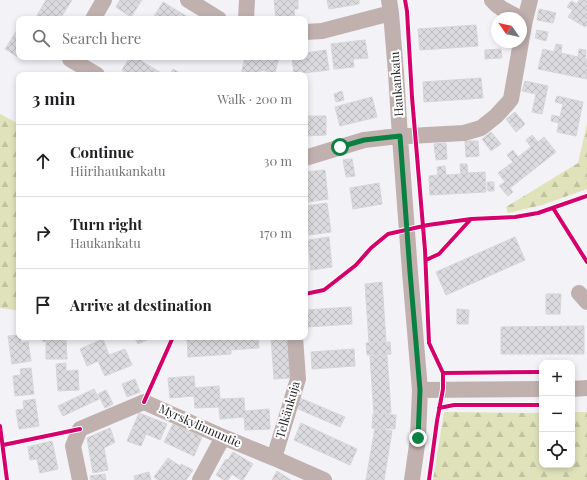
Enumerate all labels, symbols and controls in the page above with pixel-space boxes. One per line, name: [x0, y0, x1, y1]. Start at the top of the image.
north arrow: [491, 12, 527, 48]
search box: [16, 16, 308, 60]
icon: search: [30, 27, 52, 49]
text: Search here: [62, 28, 141, 48]
street label: Haukankatu: [386, 51, 406, 117]
text: 3 min: [32, 87, 75, 109]
text: Walk · 200 m: [217, 90, 292, 107]
route start: [331, 138, 349, 156]
text: Continue: [70, 142, 134, 162]
icon: ahead: [32, 150, 54, 172]
text: 30 m: [264, 152, 292, 169]
text: Hiirihaukankatu: [70, 162, 166, 179]
text: Turn right: [70, 214, 143, 234]
icon: right: [32, 222, 54, 244]
text: 170 m: [259, 224, 292, 241]
text: Haukankatu: [70, 234, 141, 251]
icon: arrive: [32, 294, 54, 316]
text: Arrive at destination: [70, 295, 212, 315]
map controls: [539, 360, 575, 468]
button: +: [539, 360, 575, 396]
street label: Telkänkuja: [271, 379, 303, 440]
button: −: [539, 396, 575, 432]
street label: Myrskylinnuntie: [157, 400, 244, 450]
route end: [409, 429, 427, 447]
button: locate: [539, 432, 575, 468]

